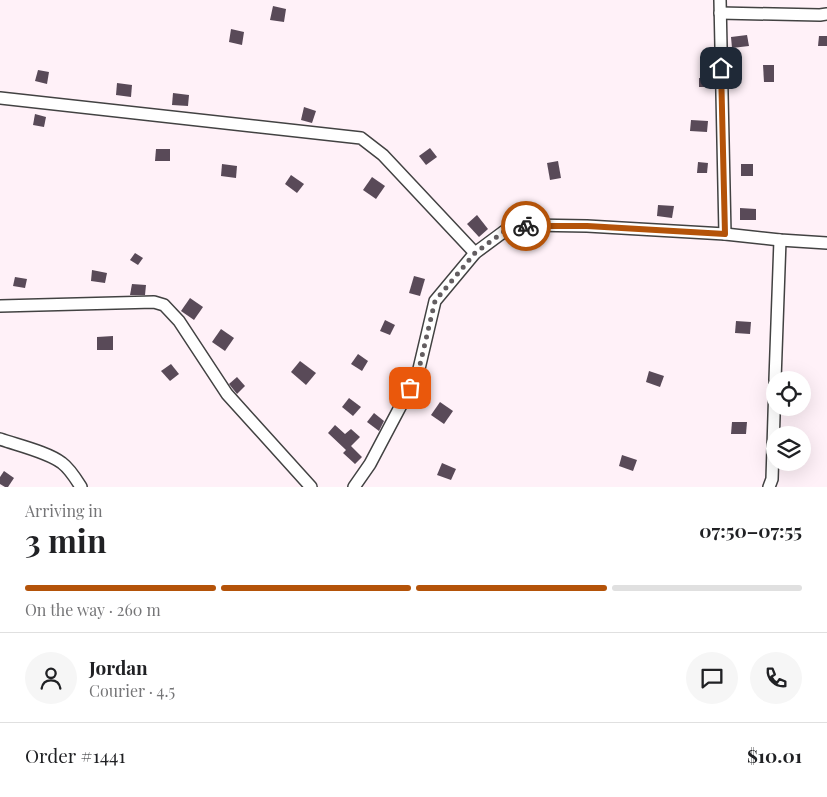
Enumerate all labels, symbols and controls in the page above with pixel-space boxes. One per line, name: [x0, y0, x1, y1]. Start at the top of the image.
pin: [700, 47, 742, 89]
icon: home: [707, 54, 735, 82]
courier: [501, 201, 551, 251]
icon: bike: [512, 212, 540, 240]
pin: [389, 367, 431, 409]
map controls: [766, 371, 811, 471]
button: locate: [766, 371, 811, 416]
icon: bag: [396, 374, 424, 402]
button: layers: [766, 426, 811, 471]
text: Arriving in: [25, 500, 103, 521]
text: 07:50–07:55: [699, 517, 802, 543]
text: 3 min: [25, 518, 107, 561]
text: On the way · 260 m: [25, 599, 161, 620]
button: person: [25, 652, 77, 704]
button: chat: [686, 652, 738, 704]
button: phone: [750, 652, 802, 704]
text: Jordan: [89, 654, 148, 680]
text: Courier · 4.5: [89, 680, 175, 701]
text: Order #1441: [25, 742, 126, 768]
text: $10.01: [747, 742, 802, 768]

